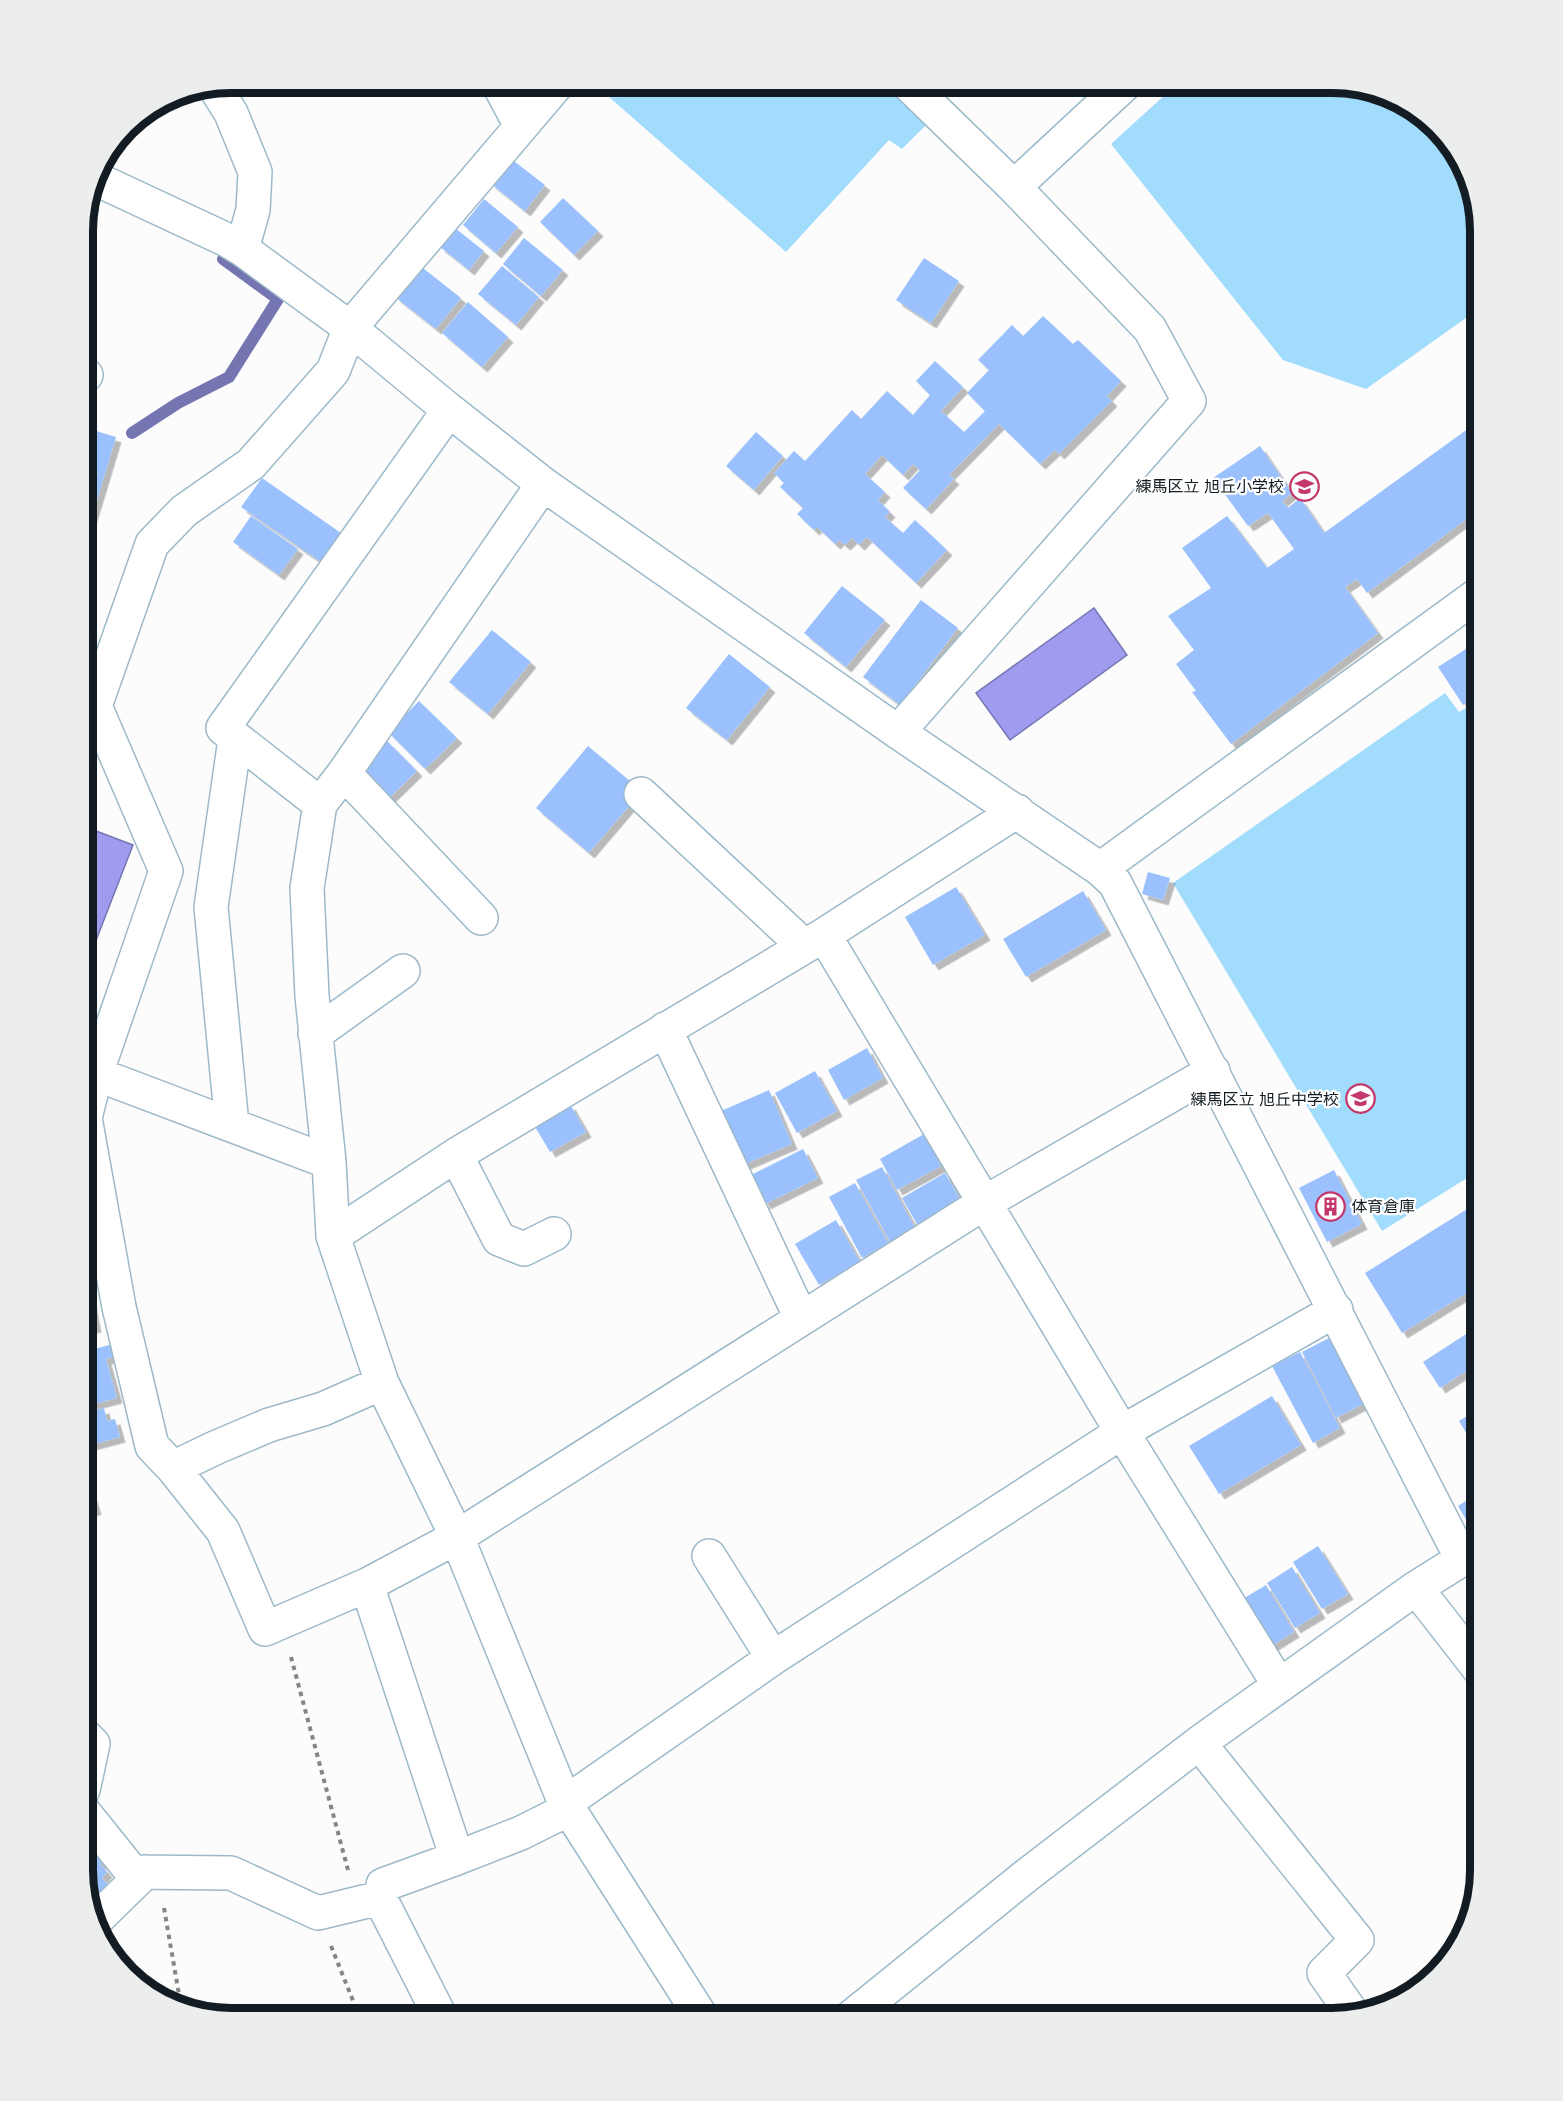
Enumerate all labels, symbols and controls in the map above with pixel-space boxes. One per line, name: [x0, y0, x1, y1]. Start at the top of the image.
school or university icon: 練馬区立 旭丘小学校: [1289, 470, 1321, 502]
place label: 練馬区立 旭丘小学校: [1135, 476, 1284, 496]
school or university icon: 練馬区立 旭丘中学校: [1344, 1083, 1376, 1115]
place label: 練馬区立 旭丘中学校: [1190, 1089, 1339, 1109]
building icon: 体育倉庫: [1314, 1190, 1346, 1222]
place label: 体育倉庫: [1351, 1196, 1415, 1216]

